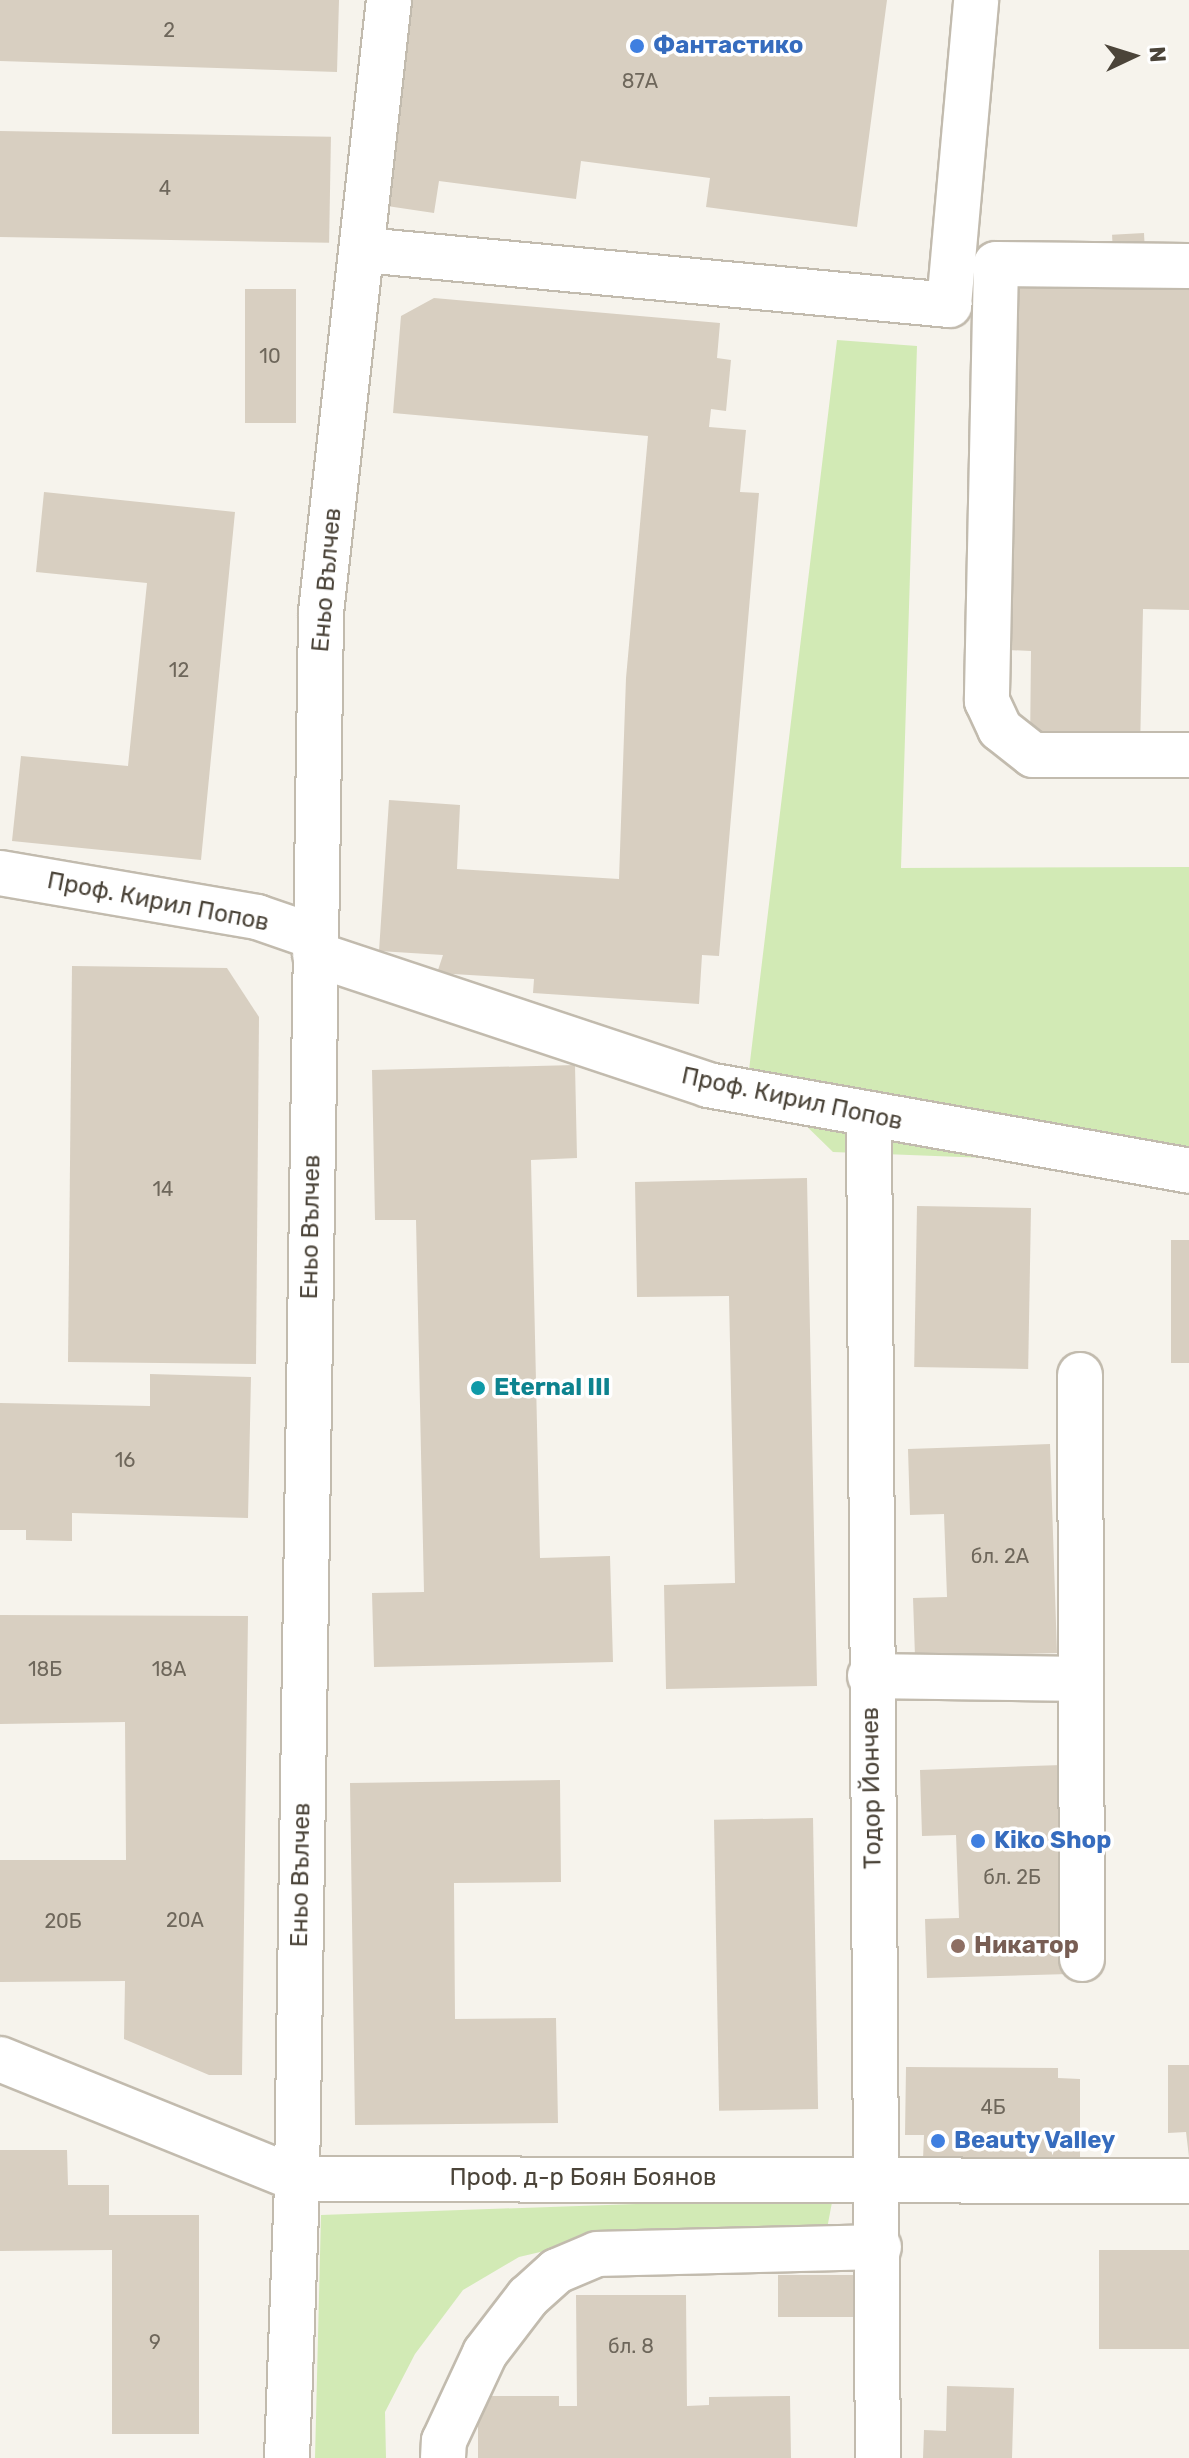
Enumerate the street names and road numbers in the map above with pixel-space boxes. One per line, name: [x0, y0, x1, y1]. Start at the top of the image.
street label: Еньо Вълчев: [306, 507, 348, 653]
street label: Проф. Кирил Попов: [45, 866, 271, 938]
street label: Проф. Кирил Попов: [679, 1062, 905, 1136]
street label: Еньо Вълчев: [295, 1154, 327, 1300]
street label: Тодор Йончев: [856, 1707, 888, 1869]
street label: Еньо Вълчев: [285, 1802, 317, 1948]
street label: Проф. д-р Боян Боянов: [449, 2164, 717, 2192]

